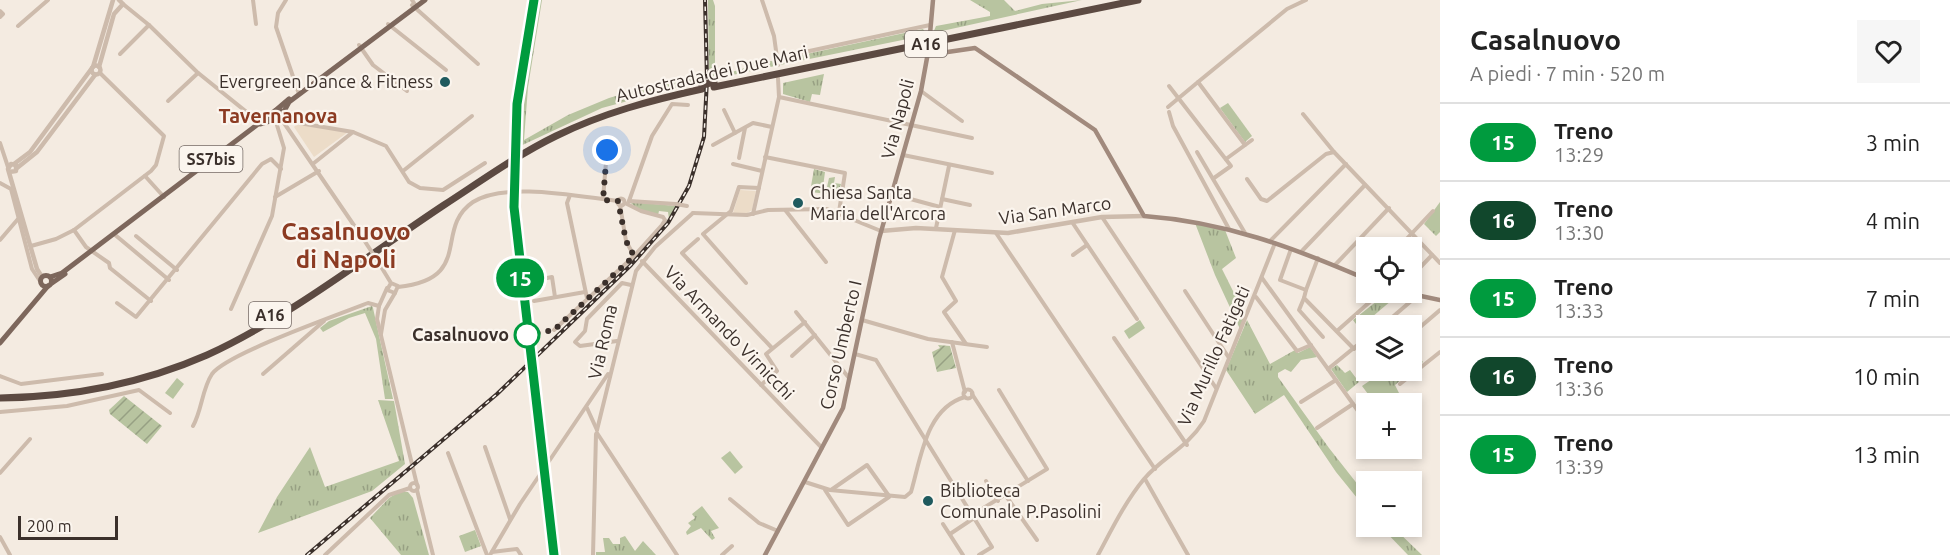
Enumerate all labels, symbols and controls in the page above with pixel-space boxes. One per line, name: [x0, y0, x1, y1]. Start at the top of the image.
button: heart: [1857, 20, 1920, 83]
text: Casalnuovo: [1470, 24, 1621, 55]
road number: A16: [905, 31, 947, 57]
street label: Autostrada dei Due Mari: [614, 41, 810, 105]
text: A piedi · 7 min · 520 m: [1470, 62, 1665, 85]
place label: Evergreen Dance & Fitness: [219, 71, 433, 91]
marker: Evergreen Dance & Fitness: [438, 75, 452, 89]
street label: Via Napoli: [877, 77, 917, 161]
district label: Tavernanova: [218, 104, 338, 127]
text: Treno: [1554, 118, 1614, 143]
text: 15: [1491, 130, 1515, 154]
text: 3 min: [1866, 130, 1920, 155]
your location: [592, 135, 622, 165]
text: 13:29: [1554, 143, 1604, 166]
road number: SS7bis: [180, 146, 242, 172]
place label: Chiesa Santa Maria dell'Arcora: [810, 182, 946, 223]
street label: Via San Marco: [997, 192, 1112, 228]
marker: Chiesa Santa Maria dell'Arcora: [791, 196, 805, 210]
text: Treno: [1554, 196, 1614, 221]
text: 16: [1491, 208, 1515, 232]
text: 4 min: [1866, 208, 1920, 233]
district label: Casalnuovo di Napoli: [281, 218, 411, 273]
text: 13:30: [1554, 221, 1604, 244]
map controls: [1356, 237, 1422, 537]
button: locate: [1356, 237, 1422, 303]
line badge: 15: [493, 258, 547, 298]
street label: Via Armando Virnicchi: [661, 261, 799, 403]
text: 15: [508, 266, 532, 290]
text: Treno: [1554, 274, 1614, 299]
street label: Corso Umberto I: [815, 278, 865, 411]
street label: Via Murillo Fatigati: [1173, 282, 1253, 429]
text: 15: [1491, 286, 1515, 310]
text: 7 min: [1866, 286, 1920, 311]
text: 13:33: [1554, 299, 1604, 322]
road number: A16: [249, 302, 291, 328]
street label: Via Roma: [584, 302, 620, 381]
button: layers: [1356, 315, 1422, 381]
marker: Casalnuovo: [514, 322, 540, 348]
place label: Casalnuovo: [412, 324, 509, 344]
text: Treno: [1554, 352, 1614, 377]
text: 16: [1491, 364, 1515, 388]
text: 10 min: [1853, 364, 1920, 389]
text: 13:36: [1554, 377, 1604, 400]
button: +: [1356, 393, 1422, 459]
text: Treno: [1554, 430, 1614, 455]
text: 15: [1491, 442, 1515, 466]
text: 13 min: [1853, 442, 1920, 467]
text: 13:39: [1554, 455, 1604, 478]
button: −: [1356, 471, 1422, 537]
place label: Biblioteca Comunale P.Pasolini: [940, 480, 1101, 521]
marker: Biblioteca Comunale P.Pasolini: [921, 494, 935, 508]
scale bar: [18, 513, 118, 540]
text: 200 m: [27, 517, 72, 535]

